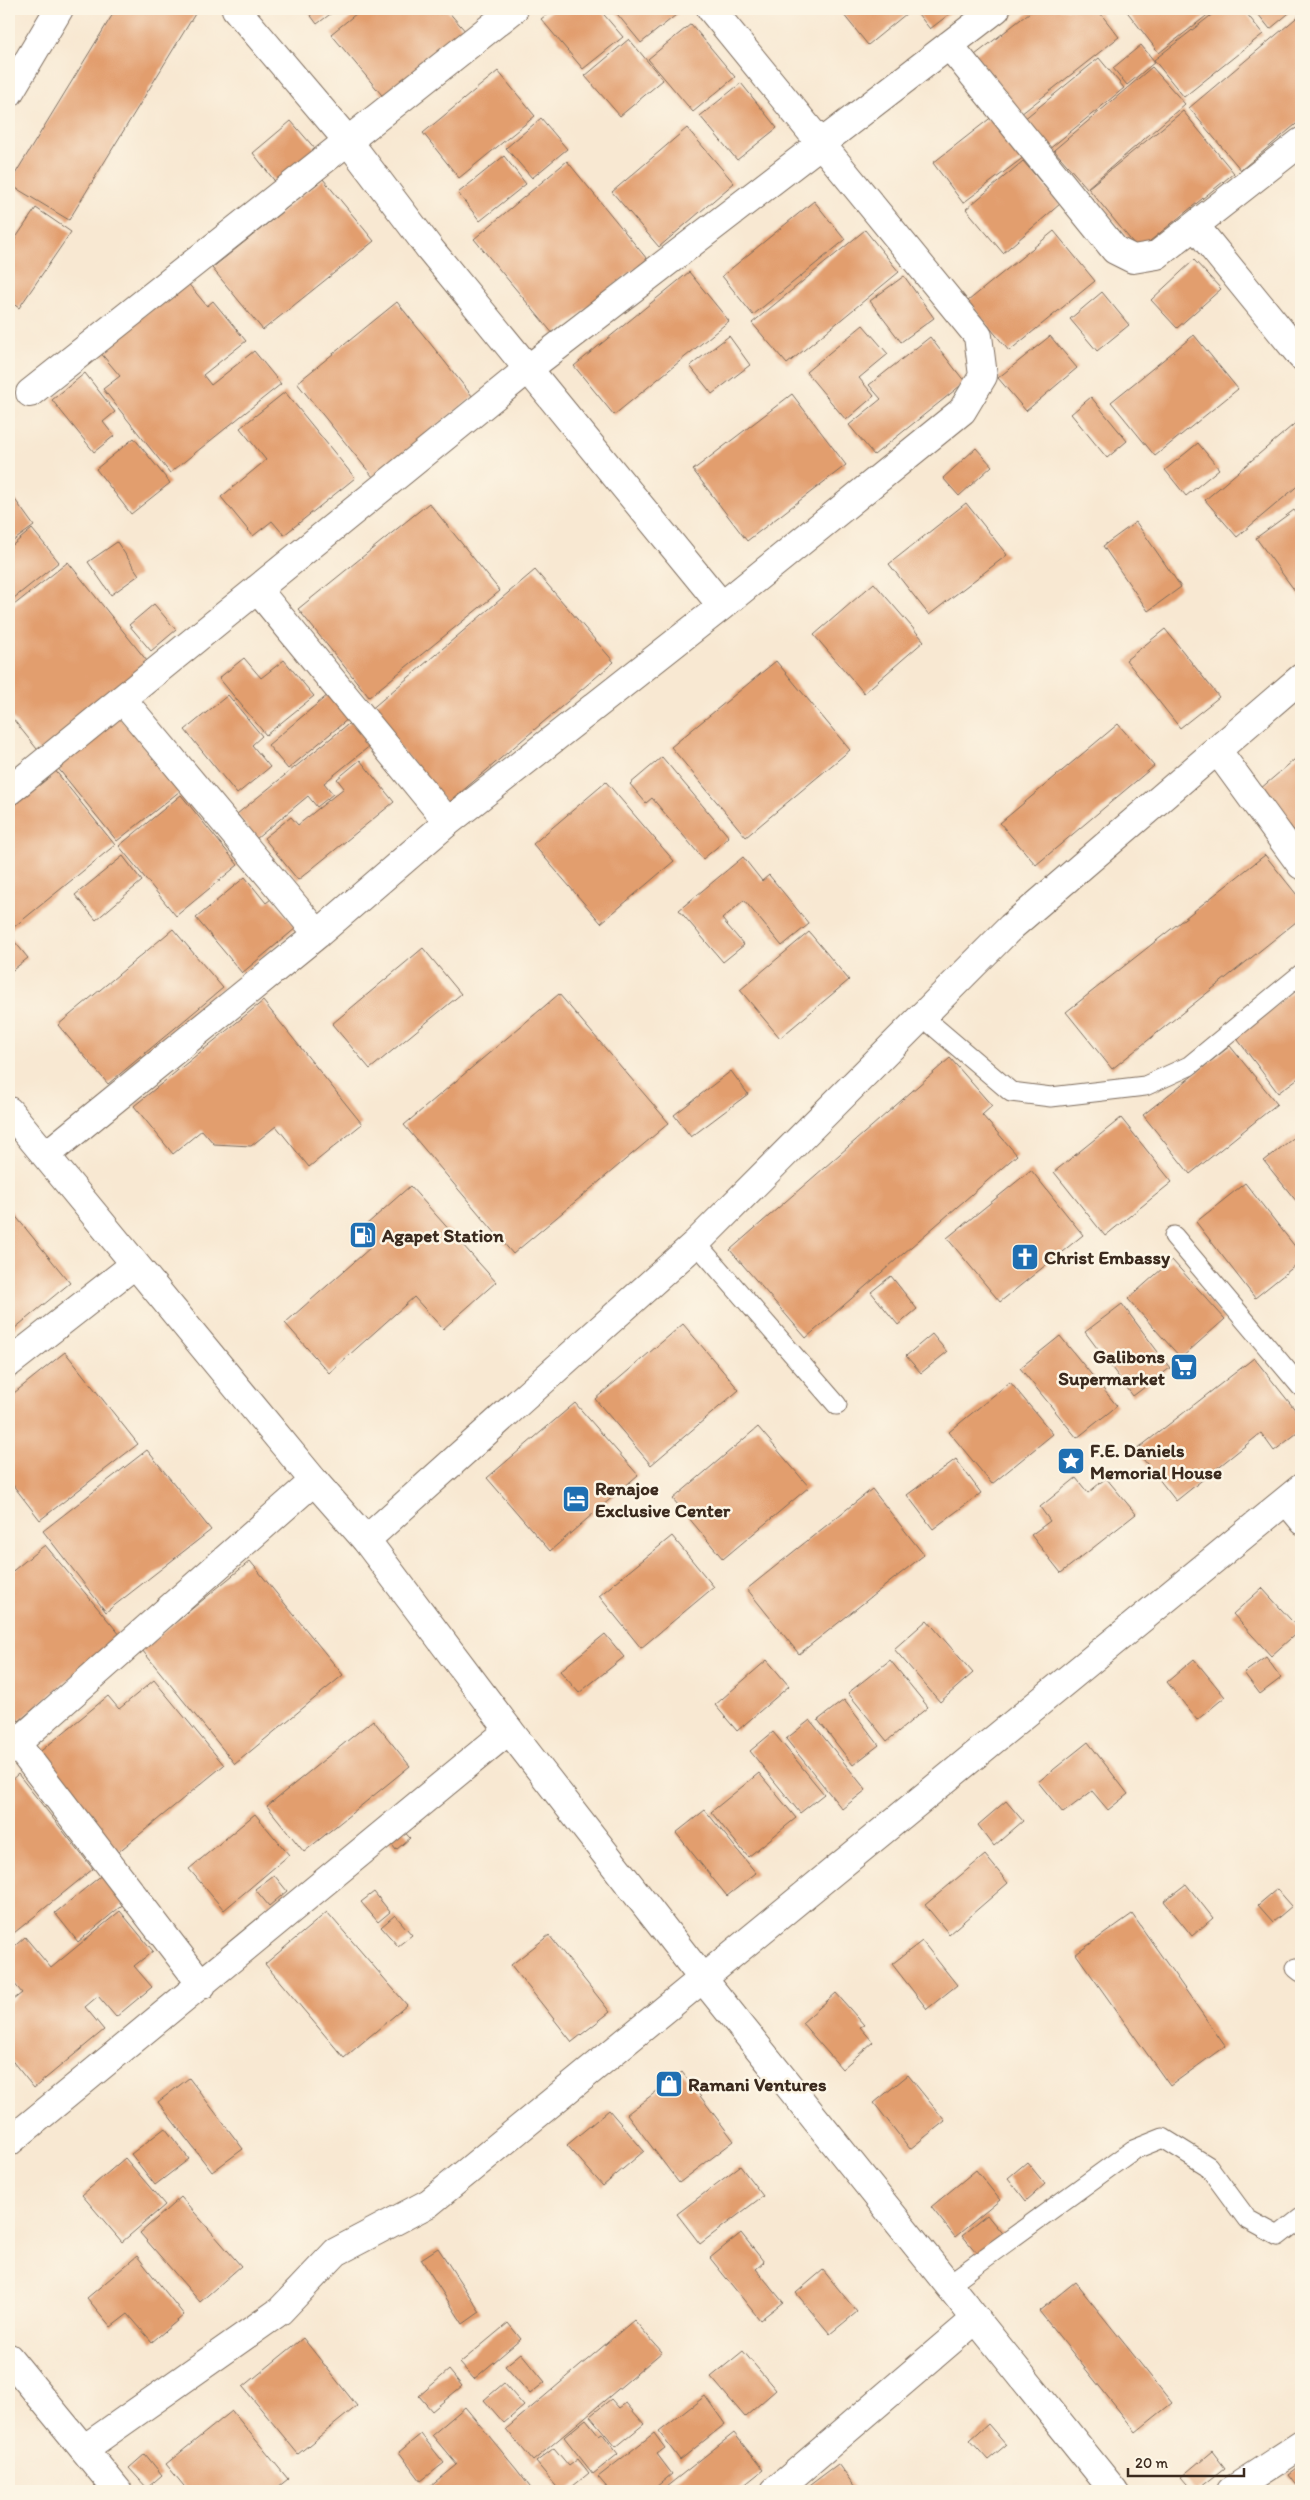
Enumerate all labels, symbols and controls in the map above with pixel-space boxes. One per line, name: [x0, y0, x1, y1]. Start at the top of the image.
fuel station icon: Agapet Station: [348, 1220, 378, 1250]
place label: Agapet Station: [381, 1224, 504, 1247]
church icon: Christ Embassy: [1010, 1242, 1040, 1272]
place label: Christ Embassy: [1044, 1246, 1171, 1269]
place label: Galibons Supermarket: [1058, 1345, 1166, 1390]
supermarket icon: Galibons Supermarket: [1169, 1352, 1199, 1382]
place label: F.E. Daniels Memorial House: [1090, 1439, 1222, 1484]
place icon: F.E. Daniels Memorial House: [1056, 1446, 1086, 1476]
place label: Renajoe Exclusive Center: [595, 1477, 731, 1522]
hotel icon: Renajoe Exclusive Center: [561, 1484, 591, 1514]
shop icon: Ramani Ventures: [654, 2069, 684, 2099]
place label: Ramani Ventures: [688, 2073, 827, 2096]
scale bar: [1128, 2445, 1244, 2477]
text: 20 m: [1135, 2454, 1169, 2472]

